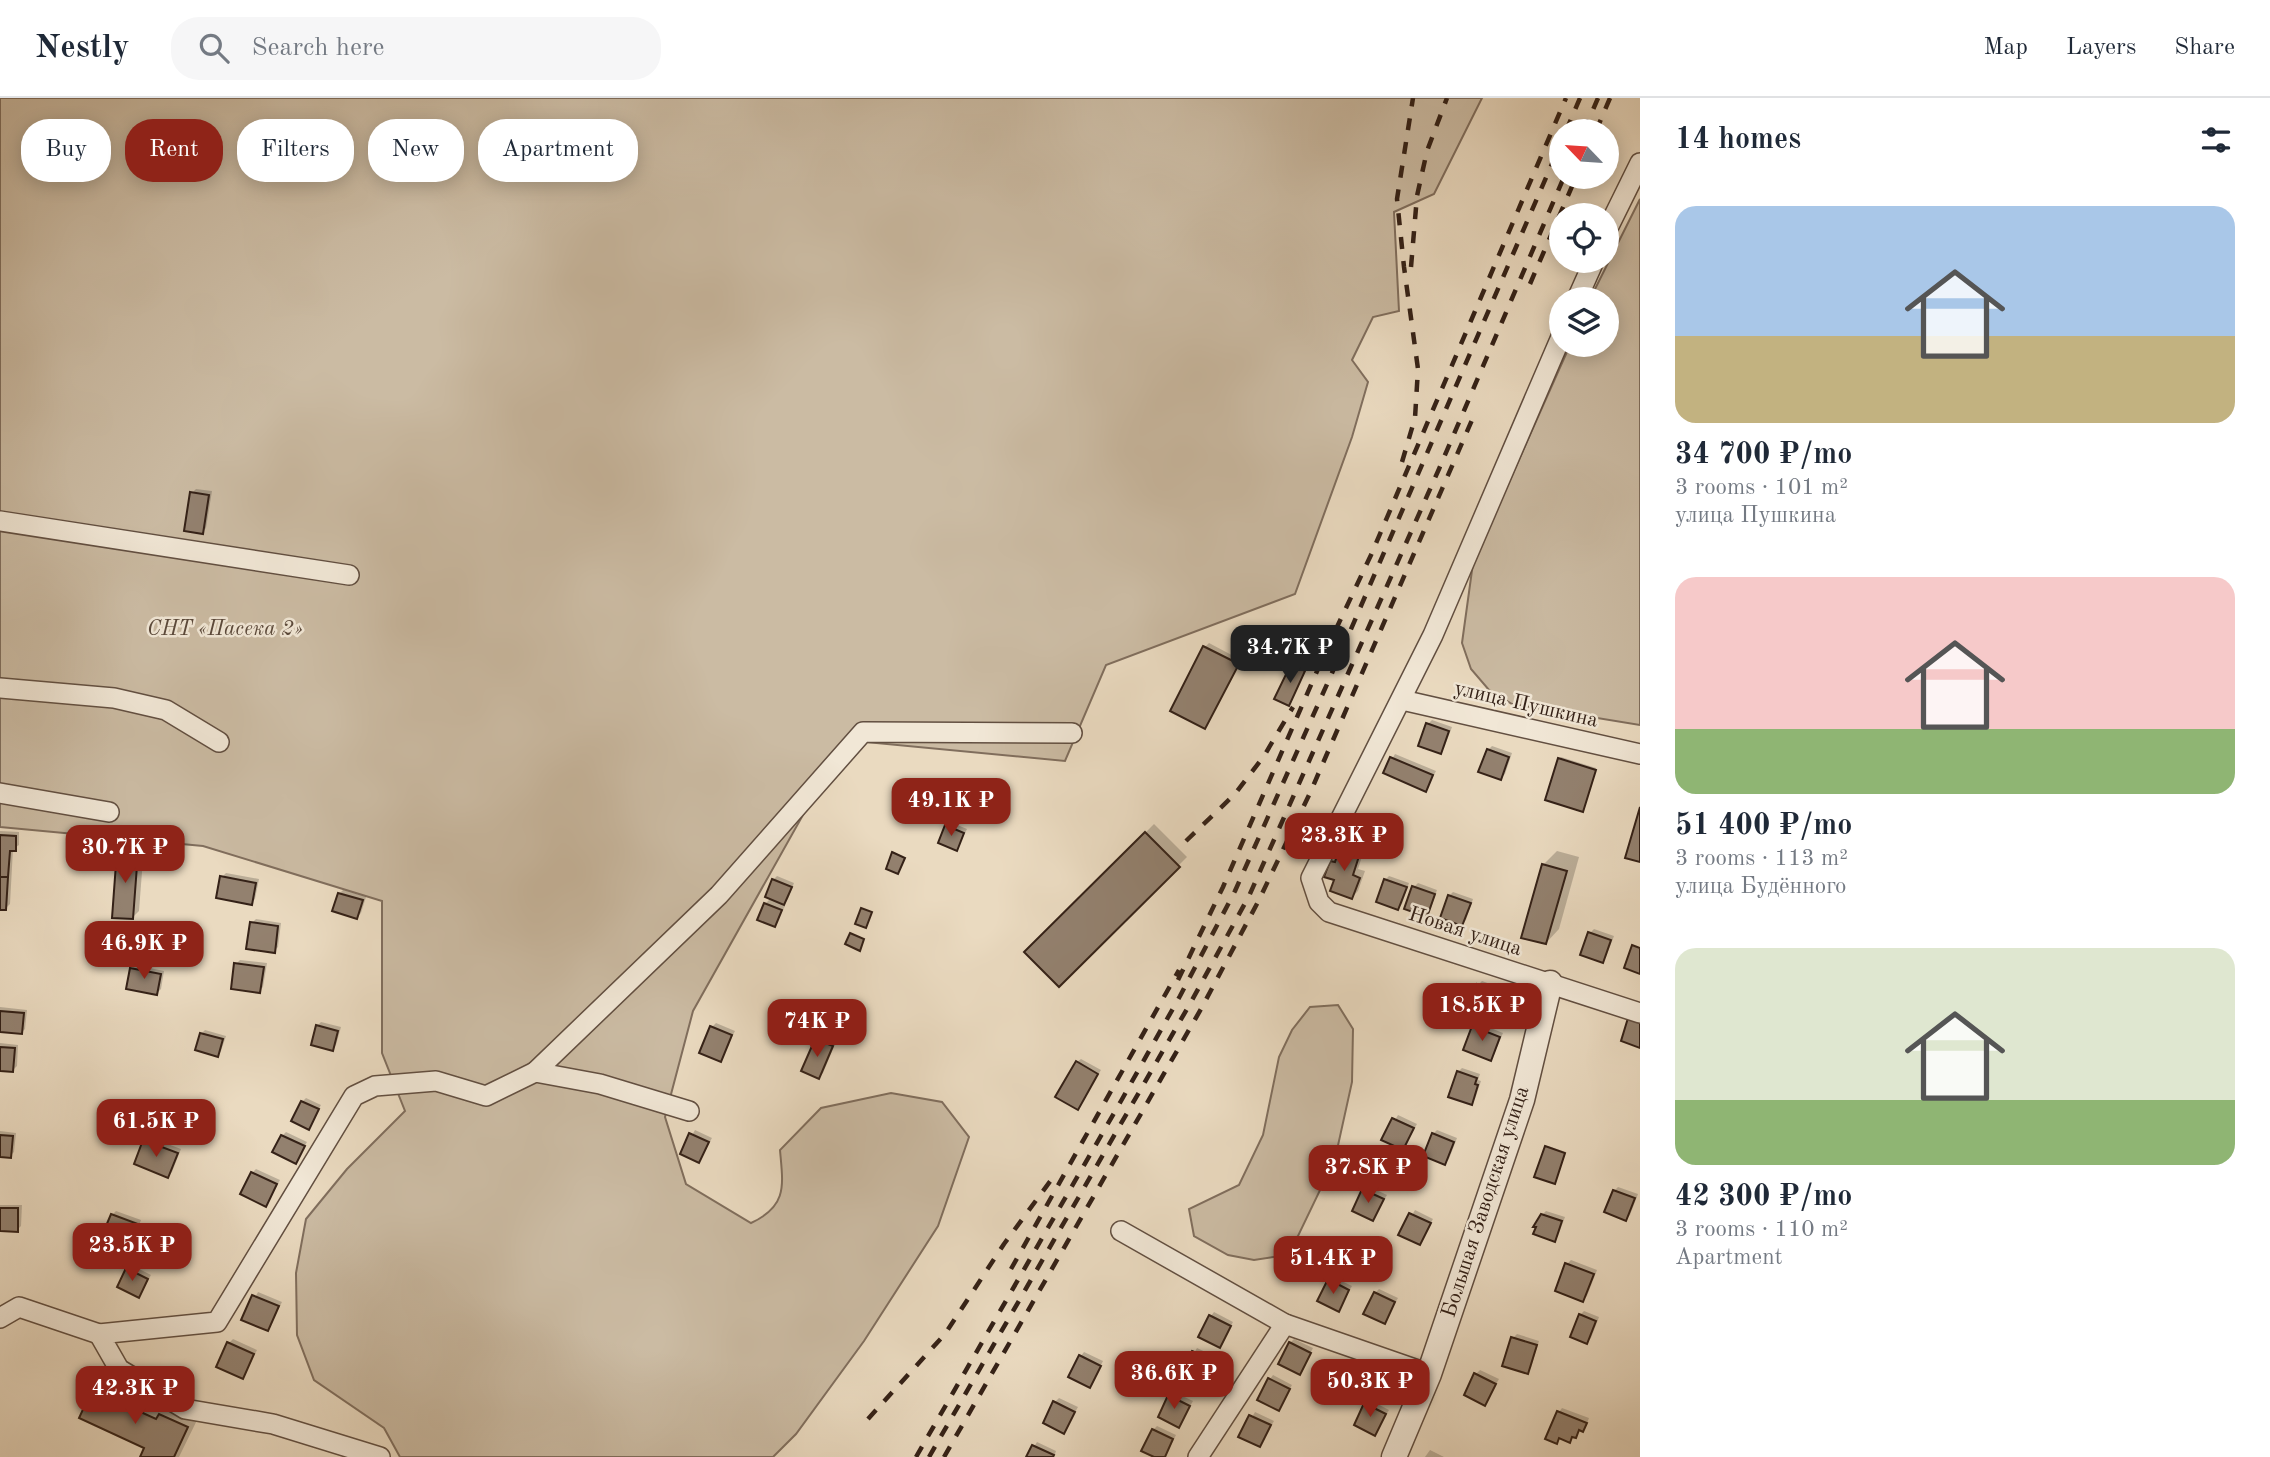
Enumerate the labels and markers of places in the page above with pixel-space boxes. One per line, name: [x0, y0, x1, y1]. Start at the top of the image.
pin: 34.7K ₽: [1225, 626, 1355, 685]
pin: 49.1K ₽: [886, 778, 1016, 838]
pin: 23.3K ₽: [1279, 814, 1409, 873]
pin: 30.7K ₽: [60, 826, 190, 885]
pin: 46.9K ₽: [79, 922, 209, 981]
pin: 18.5K ₽: [1417, 984, 1547, 1043]
pin: 74K ₽: [768, 1000, 866, 1059]
pin: 61.5K ₽: [91, 1100, 221, 1159]
pin: 37.8K ₽: [1303, 1146, 1433, 1205]
pin: 23.5K ₽: [67, 1224, 197, 1283]
pin: 51.4K ₽: [1268, 1236, 1398, 1296]
pin: 36.6K ₽: [1109, 1352, 1239, 1411]
pin: 50.3K ₽: [1305, 1360, 1435, 1419]
pin: 42.3K ₽: [70, 1366, 200, 1426]

